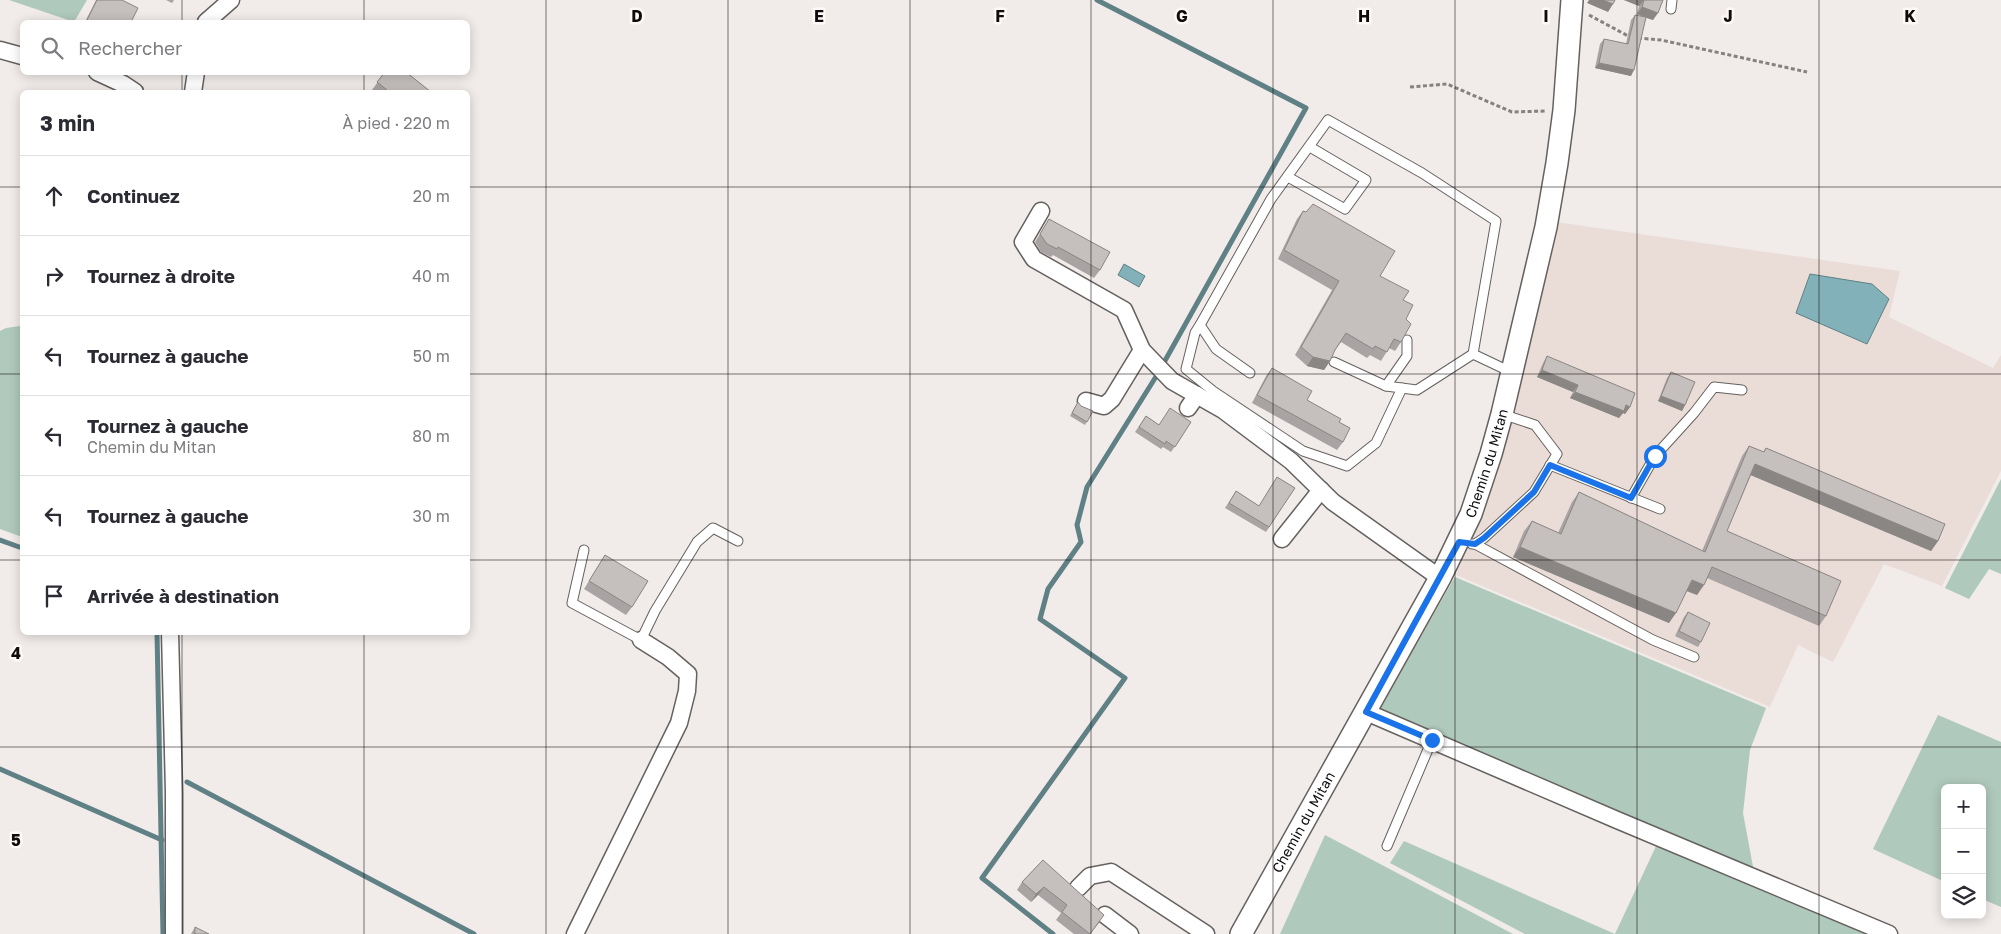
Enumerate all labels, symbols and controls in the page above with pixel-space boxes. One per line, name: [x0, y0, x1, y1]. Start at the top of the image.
text: D: [631, 6, 643, 26]
text: E: [814, 6, 824, 26]
text: F: [995, 6, 1005, 26]
text: G: [1176, 6, 1188, 26]
text: H: [1358, 6, 1370, 26]
text: I: [1543, 6, 1549, 26]
text: J: [1723, 6, 1733, 26]
text: K: [1904, 6, 1916, 26]
search box: [20, 20, 470, 75]
icon: search: [38, 34, 66, 62]
text: Rechercher: [78, 36, 183, 59]
text: 3 min: [40, 110, 95, 136]
text: À pied · 220 m: [343, 113, 450, 133]
icon: ahead: [40, 182, 68, 210]
text: Continuez: [87, 184, 180, 207]
text: 20 m: [413, 186, 450, 206]
icon: right: [40, 262, 68, 290]
text: Tournez à droite: [87, 264, 235, 287]
text: 40 m: [412, 266, 450, 286]
icon: left: [40, 342, 68, 370]
text: Tournez à gauche: [87, 344, 248, 367]
text: 50 m: [413, 346, 450, 366]
street label: Chemin du Mitan: [1461, 407, 1511, 520]
text: Tournez à gauche: [87, 414, 248, 437]
icon: left: [40, 422, 68, 450]
text: 80 m: [412, 426, 450, 446]
text: Chemin du Mitan: [87, 437, 216, 457]
route start: [1644, 445, 1667, 468]
icon: left: [40, 502, 68, 530]
text: Tournez à gauche: [87, 504, 248, 527]
text: 30 m: [413, 506, 450, 526]
icon: arrive: [40, 582, 68, 610]
text: Arrivée à destination: [87, 584, 279, 607]
text: 4: [11, 643, 21, 663]
route end: [1421, 729, 1444, 752]
street label: Chemin du Mitan: [1268, 769, 1338, 876]
map controls: [1941, 784, 1986, 919]
button: +: [1941, 784, 1986, 829]
button: −: [1941, 829, 1986, 874]
text: 5: [11, 830, 21, 850]
button: layers: [1941, 874, 1986, 919]

